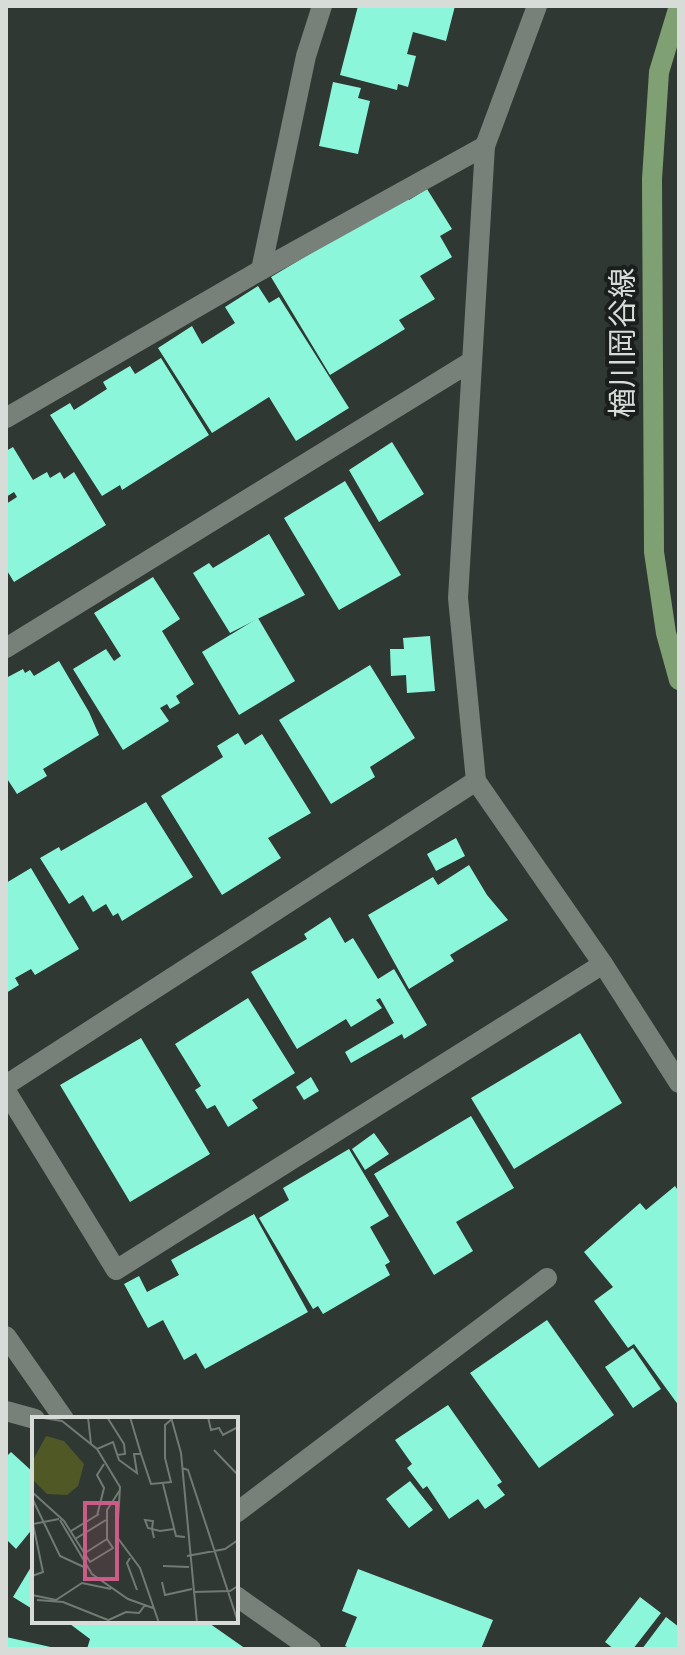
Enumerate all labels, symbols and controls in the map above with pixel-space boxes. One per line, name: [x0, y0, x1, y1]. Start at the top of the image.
street label: 楢川岡谷線: [602, 268, 641, 418]
inset map: [32, 1417, 238, 1623]

